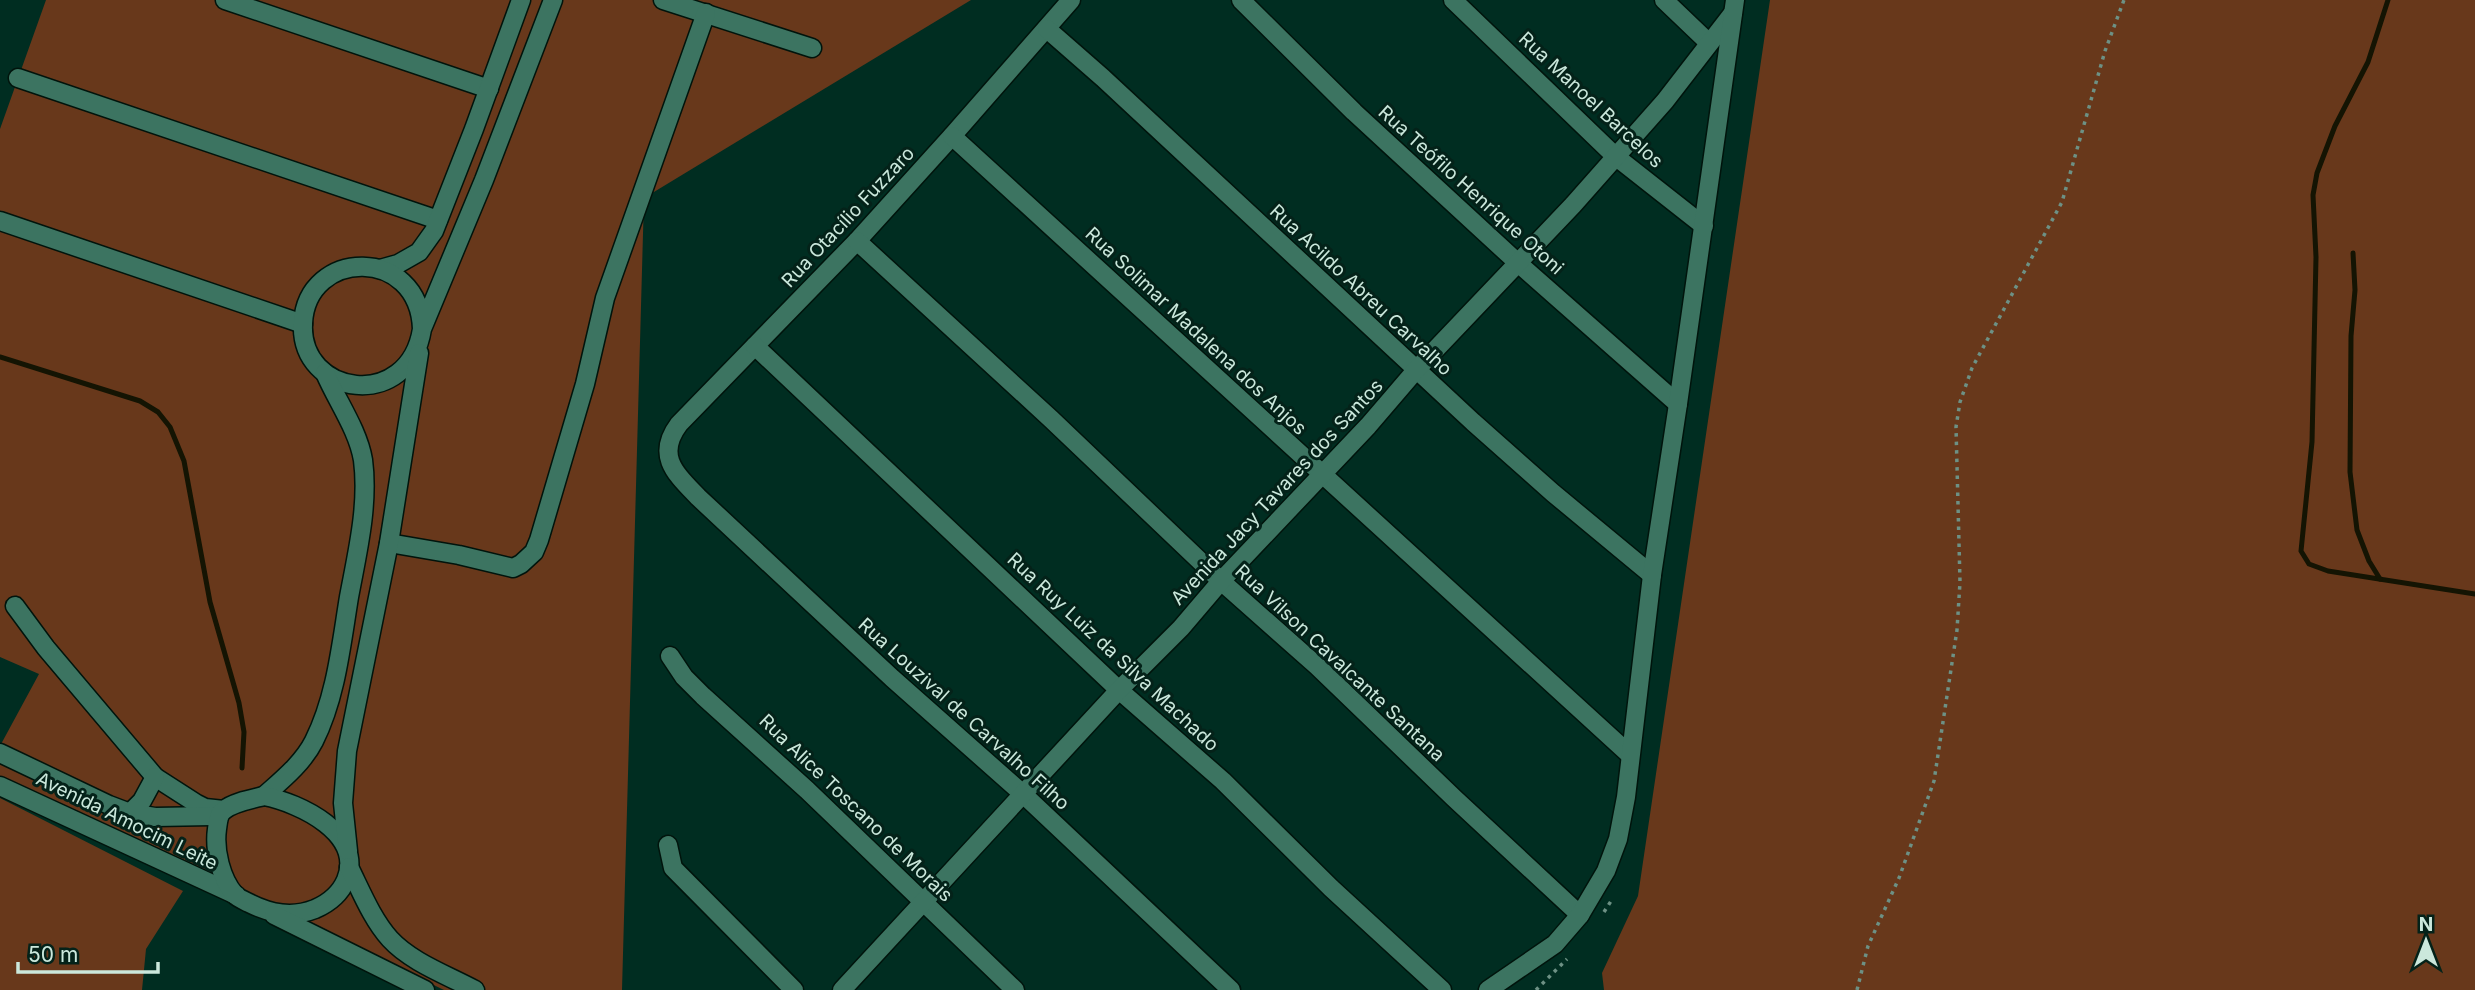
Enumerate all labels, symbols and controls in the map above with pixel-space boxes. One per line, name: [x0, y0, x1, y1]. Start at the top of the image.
street label: Rua Manoel Barcelos: [1514, 27, 1668, 173]
street label: Rua Teófilo Henrique Otoni: [1374, 101, 1568, 279]
street label: Rua Otacílio Fuzzaro: [777, 142, 919, 292]
street label: Rua Acildo Abreu Carvalho: [1265, 199, 1457, 381]
street label: Rua Solimar Madalena dos Anjos: [1081, 222, 1311, 440]
street label: Avenida Jacy Tavares dos Santos: [1166, 374, 1388, 610]
street label: Rua Ruy Luiz da Silva Machado: [1002, 548, 1224, 756]
street label: Rua Vilson Cavalcante Santana: [1230, 560, 1450, 766]
street label: Rua Louzival de Carvalho Filho: [854, 613, 1074, 815]
street label: Rua Alice Toscano de Morais: [754, 709, 958, 907]
street label: Avenida Amocim Leite: [33, 767, 221, 875]
north arrow: [2391, 906, 2461, 976]
text: N: [2419, 913, 2433, 936]
scale bar: [18, 930, 158, 974]
text: 50 m: [28, 942, 78, 967]

